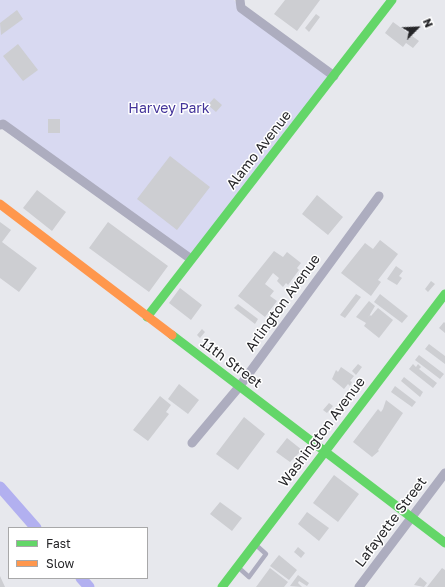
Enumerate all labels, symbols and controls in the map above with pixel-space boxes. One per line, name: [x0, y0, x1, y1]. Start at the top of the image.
north arrow: [397, 8, 437, 48]
text: N: [421, 16, 436, 29]
park label: Harvey Park: [128, 101, 210, 117]
street label: Alamo Avenue: [223, 107, 295, 193]
street label: Arlington Avenue: [242, 251, 324, 355]
street label: 11th Street: [197, 334, 265, 392]
street label: Washington Avenue: [275, 374, 369, 490]
street label: Lafayette Street: [352, 474, 430, 570]
legend: [8, 527, 148, 579]
text: Fast: [46, 536, 71, 551]
text: Slow: [46, 556, 74, 571]

